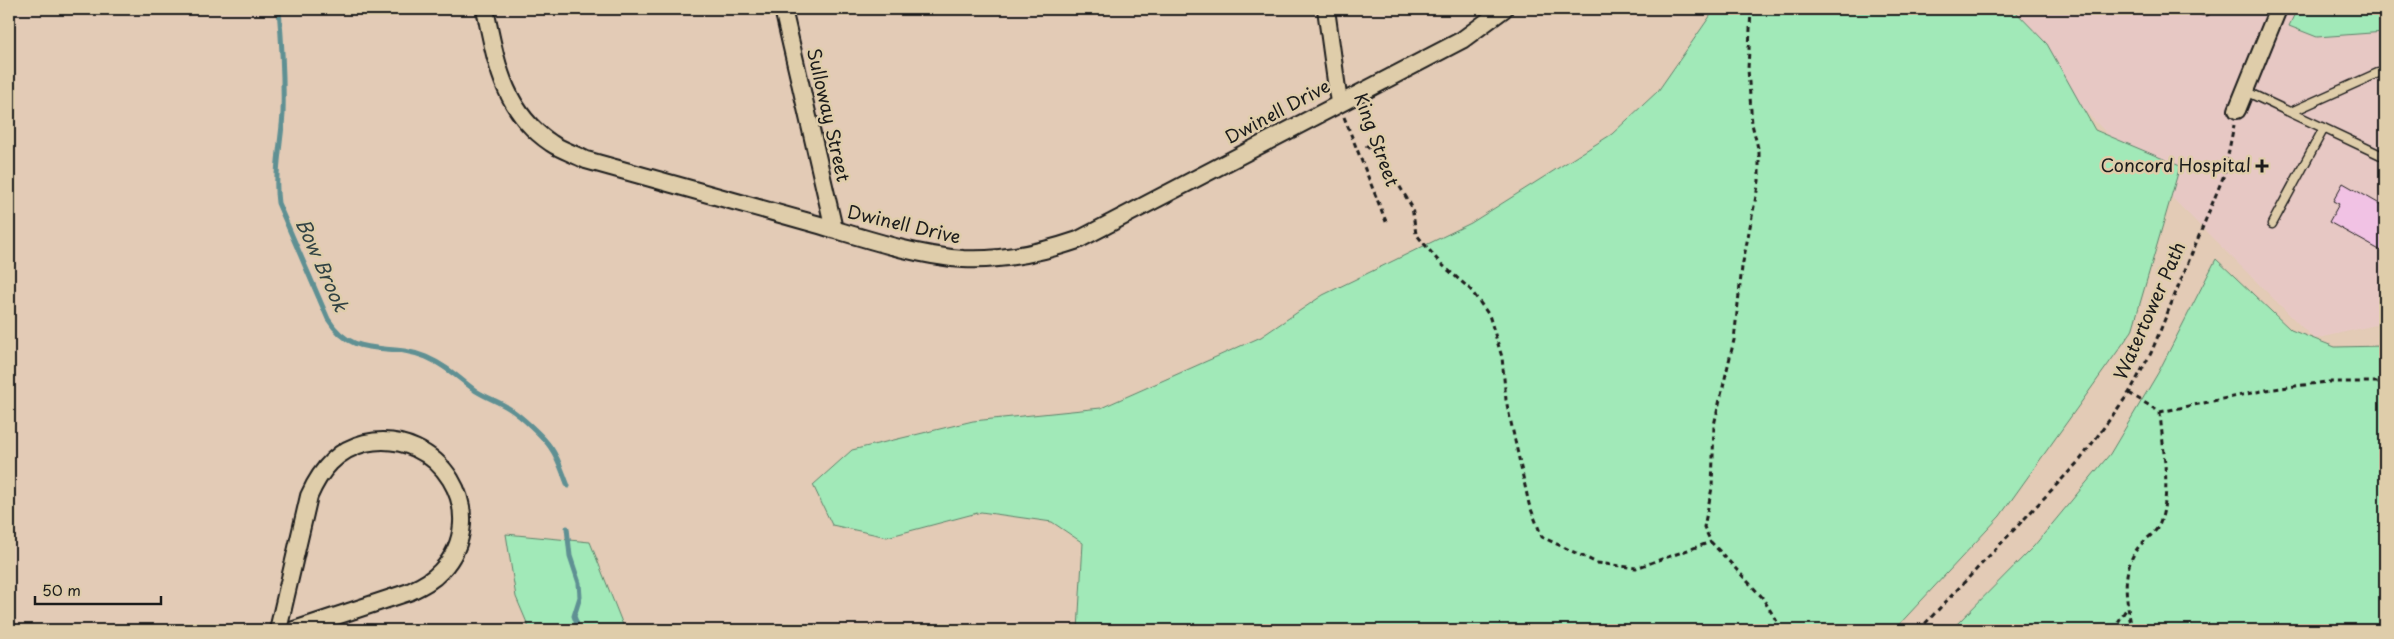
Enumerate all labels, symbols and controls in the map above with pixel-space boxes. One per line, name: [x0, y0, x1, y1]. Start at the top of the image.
street label: Sulloway Street: [801, 45, 858, 184]
street label: Dwinell Drive: [1220, 72, 1335, 150]
street label: King Street: [1348, 89, 1407, 190]
place label: Concord Hospital: [2100, 151, 2251, 178]
marker: Concord Hospital: [2255, 159, 2269, 173]
street label: Dwinell Drive: [845, 197, 964, 250]
water label: Bow Brook: [290, 214, 356, 317]
street label: Watertower Path: [2106, 237, 2191, 384]
scale bar: [35, 574, 161, 606]
text: 50 m: [42, 578, 81, 601]

